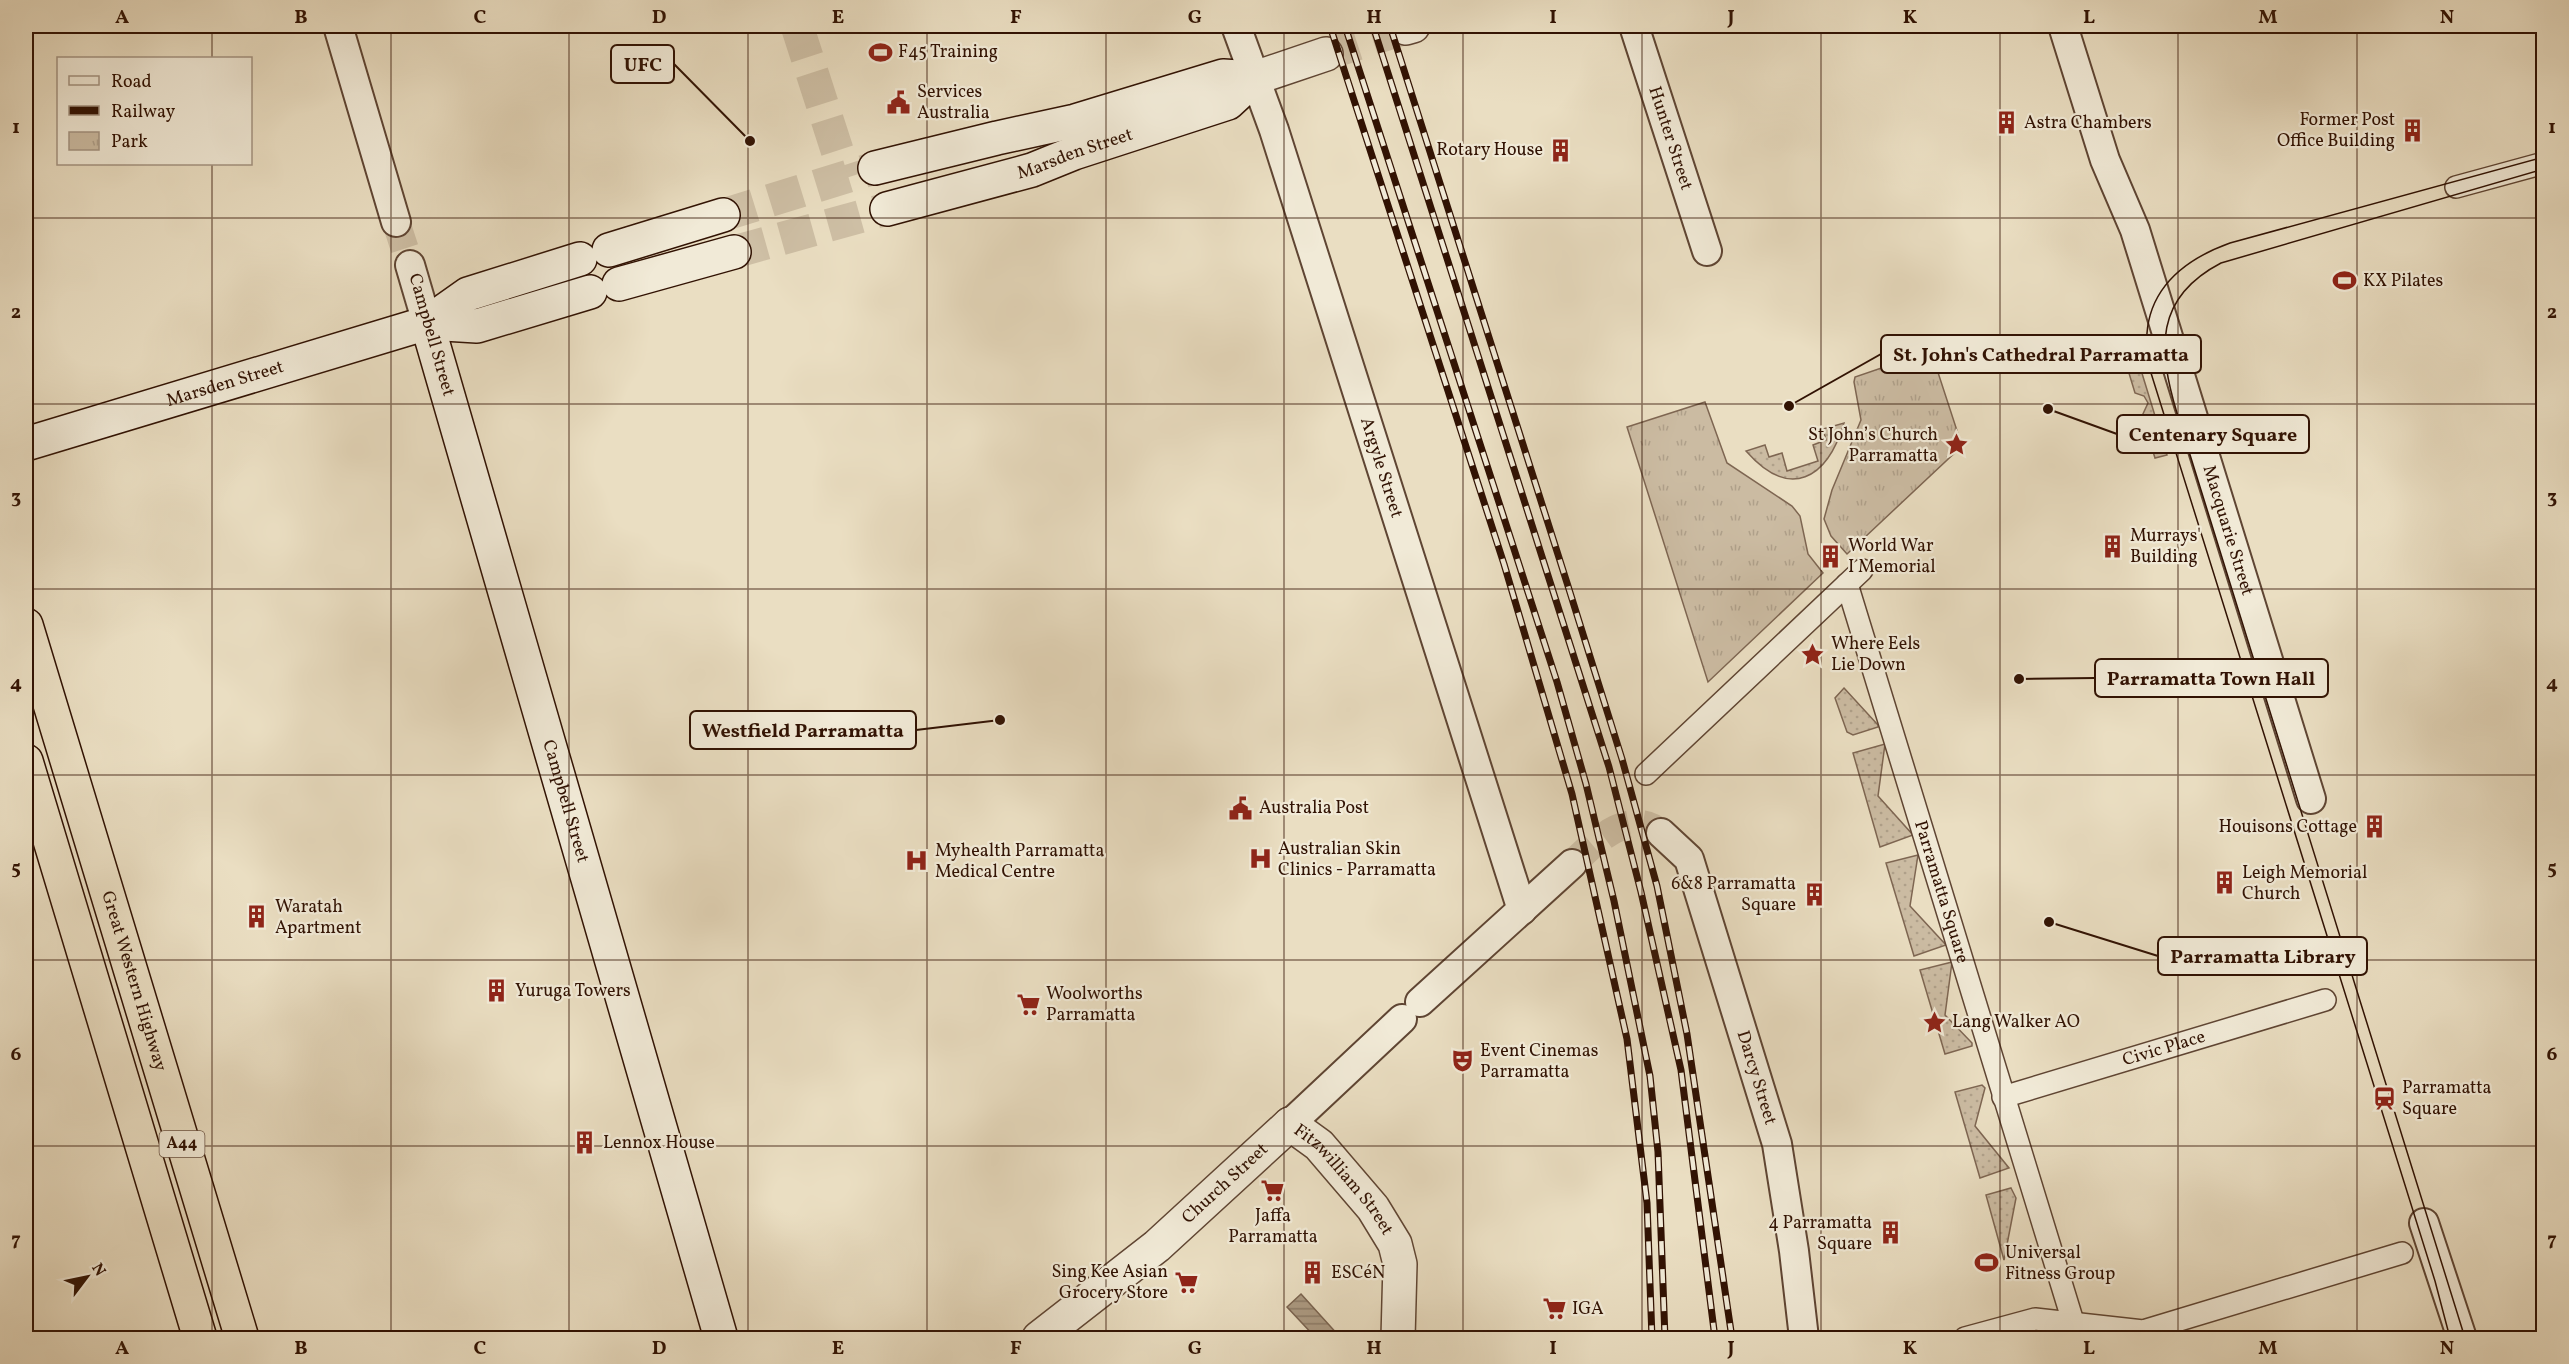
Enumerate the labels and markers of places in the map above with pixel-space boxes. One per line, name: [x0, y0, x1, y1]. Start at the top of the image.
sports icon: F45 Training: [867, 39, 893, 65]
place label: F45 Training: [898, 40, 998, 65]
callout: UFC: [611, 45, 674, 83]
place label: Services Australia: [917, 80, 990, 126]
public building icon: Services Australia: [886, 89, 912, 115]
place label: Former Post Office Building: [2277, 108, 2395, 154]
building icon: Astra Chambers: [1993, 110, 2019, 136]
place label: Astra Chambers: [2024, 111, 2152, 136]
building icon: Former Post Office Building: [2400, 117, 2426, 143]
building icon: Rotary House: [1548, 137, 1574, 163]
place label: Rotary House: [1436, 138, 1543, 163]
sports icon: KX Pilates: [2332, 268, 2358, 294]
place label: KX Pilates: [2363, 269, 2443, 294]
callout: St. John's Cathedral Parramatta: [1881, 335, 2201, 373]
callout: Centenary Square: [2117, 415, 2309, 453]
place label: St John’s Church Parramatta: [1808, 423, 1938, 469]
place icon: St John’s Church Parramatta: [1943, 432, 1969, 458]
place label: Murrays' Building: [2130, 524, 2201, 570]
building icon: Murrays' Building: [2099, 533, 2125, 559]
place label: World War I Memorial: [1848, 534, 1936, 580]
building icon: World War I Memorial: [1817, 543, 1843, 569]
place label: Where Eels Lie Down: [1831, 632, 1920, 678]
place icon: Where Eels Lie Down: [1800, 641, 1826, 667]
callout: Parramatta Town Hall: [2095, 659, 2328, 697]
callout: Westfield Parramatta: [690, 711, 916, 749]
public building icon: Australia Post: [1228, 795, 1254, 821]
place label: Australia Post: [1259, 796, 1369, 821]
building icon: Houisons Cottage: [2362, 814, 2388, 840]
place label: Houisons Cottage: [2218, 815, 2357, 840]
place label: Australian Skin Clinics - Parramatta: [1278, 837, 1436, 883]
place label: Myhealth Parramatta Medical Centre: [935, 839, 1104, 885]
hospital icon: Australian Skin Clinics - Parramatta: [1247, 846, 1273, 872]
hospital icon: Myhealth Parramatta Medical Centre: [904, 848, 930, 874]
place label: Leigh Memorial Church: [2242, 861, 2367, 907]
building icon: Leigh Memorial Church: [2211, 870, 2237, 896]
place label: 6&8 Parramatta Square: [1671, 872, 1796, 918]
building icon: 6&8 Parramatta Square: [1801, 881, 1827, 907]
place label: Waratah Apartment: [275, 895, 362, 941]
building icon: Waratah Apartment: [244, 904, 270, 930]
callout: Parramatta Library: [2158, 937, 2367, 975]
building icon: Yuruga Towers: [484, 978, 510, 1004]
place label: Yuruga Towers: [515, 979, 631, 1004]
place label: Woolworths Parramatta: [1046, 982, 1143, 1028]
supermarket icon: Woolworths Parramatta: [1015, 991, 1041, 1017]
place icon: Lang Walker AO: [1921, 1009, 1947, 1035]
place label: Lang Walker AO: [1952, 1010, 2080, 1035]
place label: Event Cinemas Parramatta: [1480, 1039, 1598, 1085]
theatre icon: Event Cinemas Parramatta: [1449, 1048, 1475, 1074]
place label: Parramatta Square: [2402, 1076, 2492, 1122]
station icon: Parramatta Square: [2371, 1085, 2397, 1111]
building icon: Lennox House: [572, 1130, 598, 1156]
place label: Lennox House: [603, 1131, 715, 1156]
supermarket icon: Jaffa Parramatta: [1260, 1177, 1286, 1203]
place label: Jaffa Parramatta: [1228, 1204, 1318, 1250]
place label: 4 Parramatta Square: [1768, 1211, 1872, 1257]
building icon: 4 Parramatta Square: [1877, 1220, 1903, 1246]
place label: Universal Fitness Group: [2005, 1241, 2115, 1287]
sports icon: Universal Fitness Group: [1974, 1250, 2000, 1276]
place label: Sing Kee Asian Grocery Store: [1051, 1260, 1168, 1306]
building icon: ESCéN: [1300, 1260, 1326, 1286]
place label: ESCéN: [1331, 1261, 1385, 1286]
supermarket icon: Sing Kee Asian Grocery Store: [1173, 1269, 1199, 1295]
supermarket icon: IGA: [1541, 1296, 1567, 1322]
place label: IGA: [1572, 1297, 1604, 1322]

